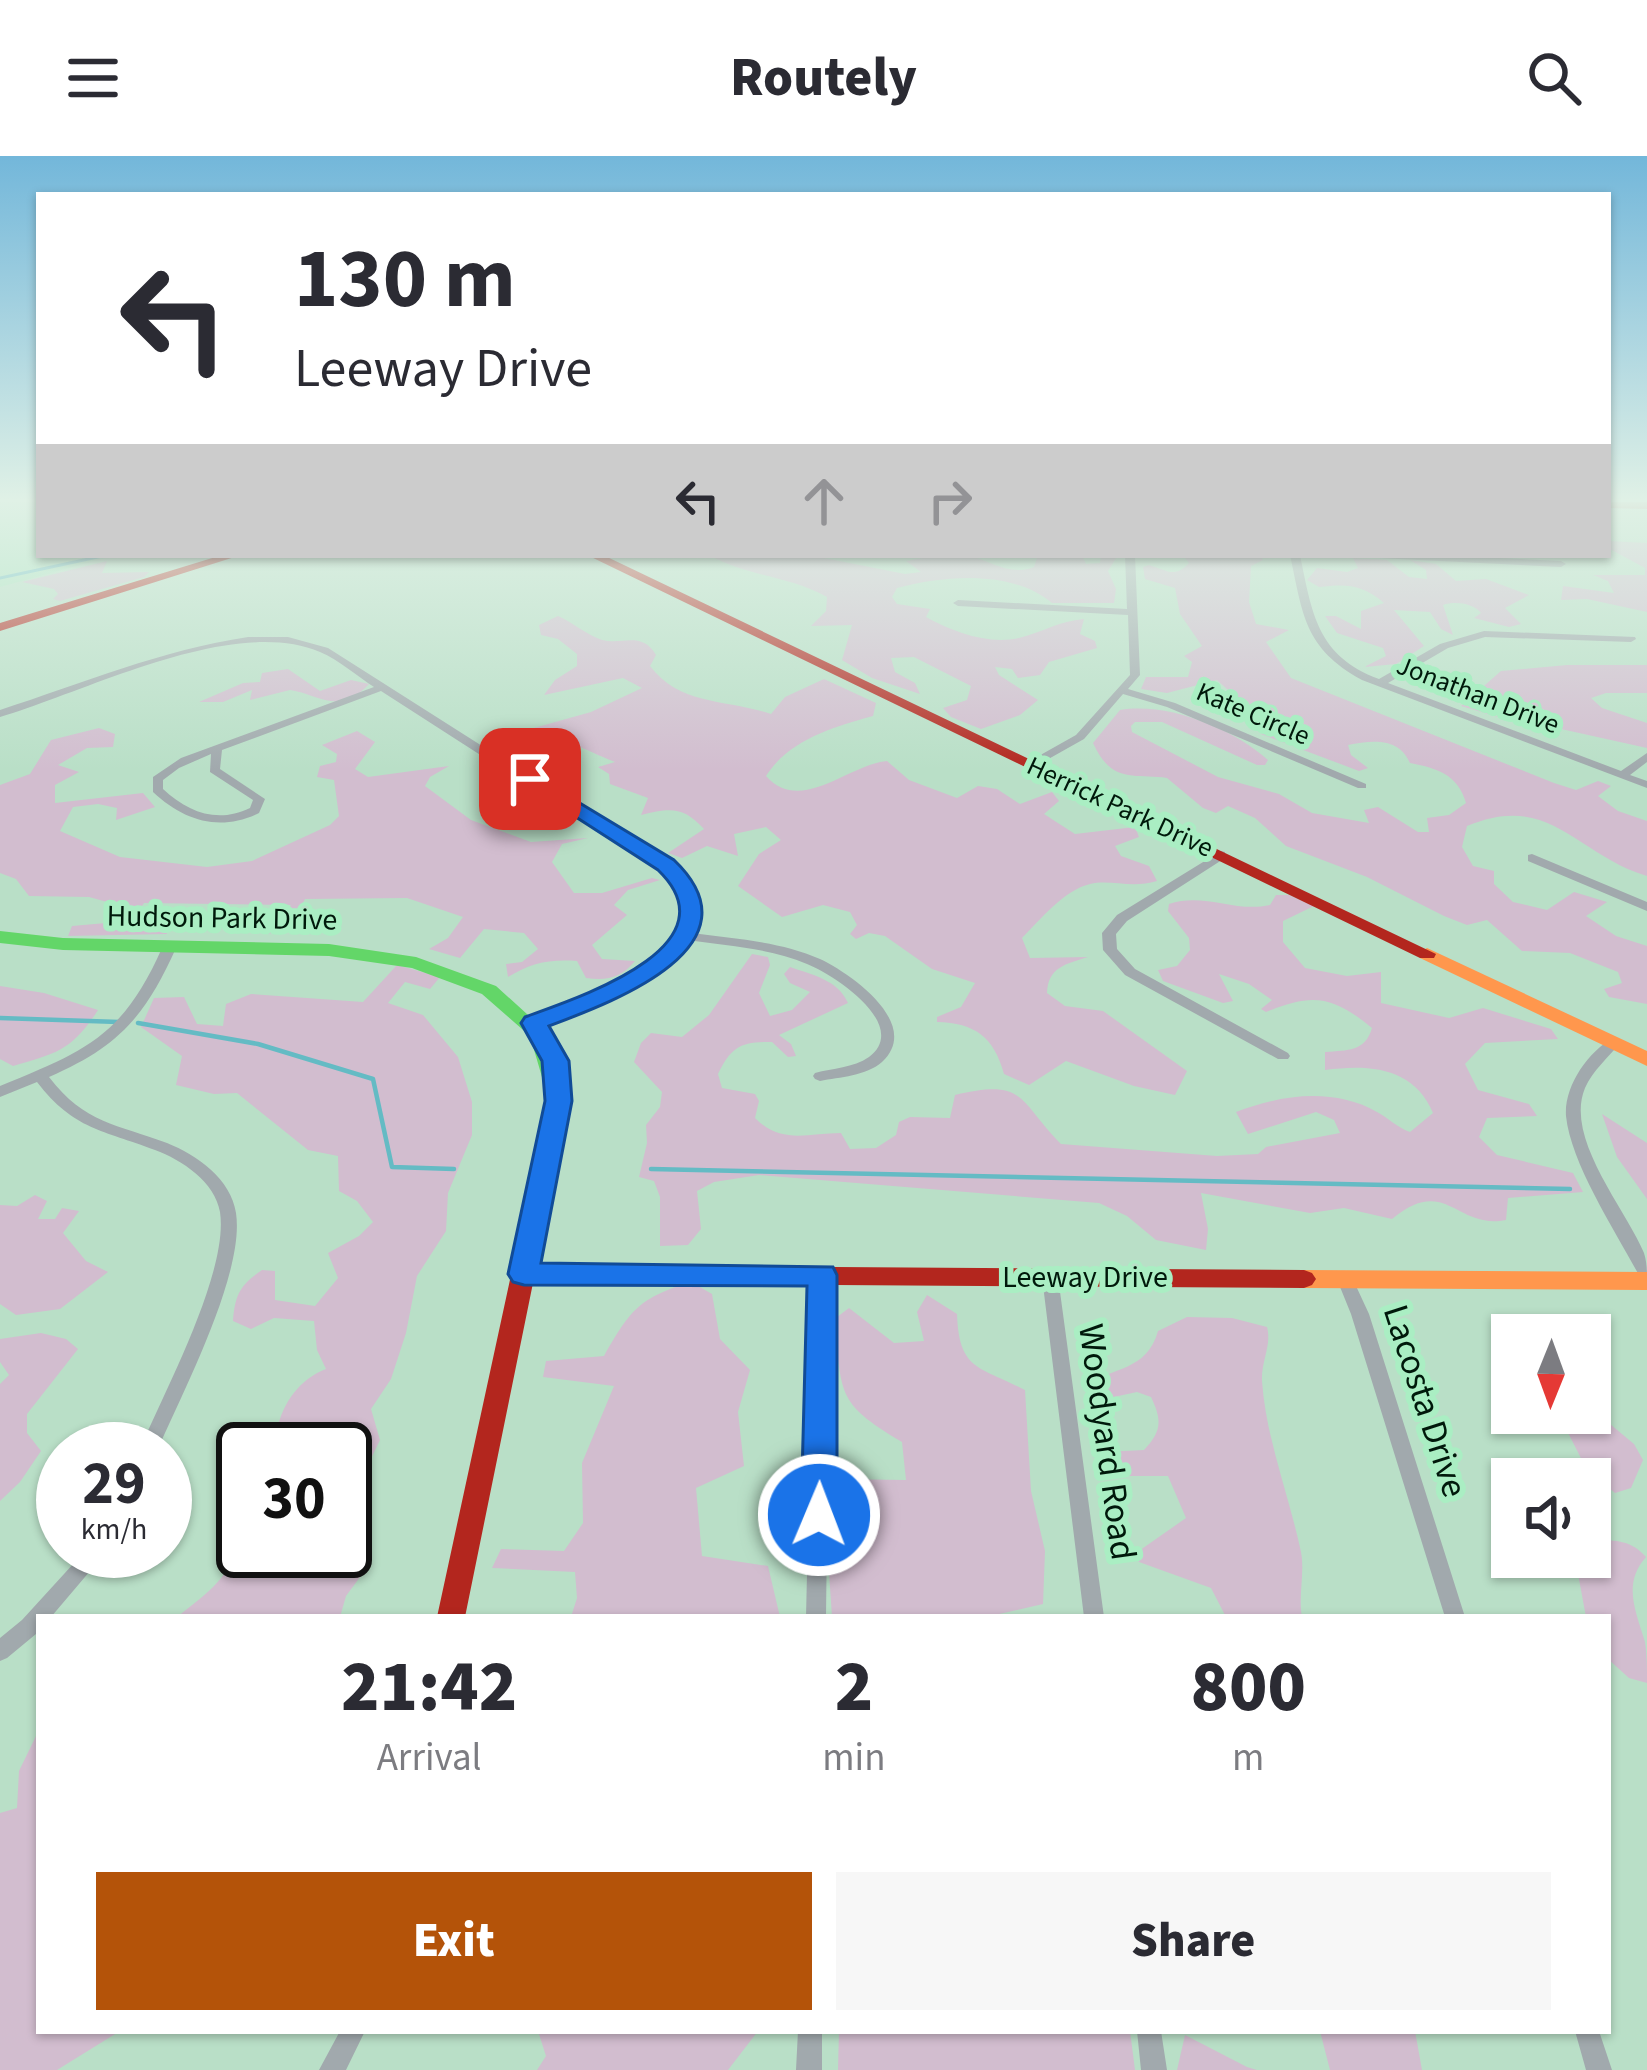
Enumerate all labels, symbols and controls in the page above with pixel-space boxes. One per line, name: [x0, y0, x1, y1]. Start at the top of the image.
text: Routely: [730, 40, 917, 117]
icon: menu: [60, 45, 126, 111]
icon: search: [1521, 45, 1587, 111]
text: 130 m: [294, 220, 516, 340]
icon: left: [96, 240, 252, 396]
text: Leeway Drive: [294, 331, 592, 408]
icon: left: [665, 468, 731, 534]
icon: ahead: [791, 468, 857, 534]
icon: right: [917, 468, 983, 534]
street label: Jonathan Drive: [1391, 646, 1565, 744]
street label: Kate Circle: [1190, 673, 1316, 755]
pin: [479, 728, 581, 830]
icon: arrive: [497, 746, 563, 812]
street label: Herrick Park Drive: [1020, 747, 1220, 867]
street label: Hudson Park Drive: [106, 894, 338, 942]
street label: Leeway Drive: [1002, 1256, 1168, 1299]
street label: Lacosta Drive: [1370, 1298, 1480, 1504]
north arrow: [1491, 1314, 1611, 1434]
map controls: [1491, 1314, 1611, 1578]
street label: Woodyard Road: [1065, 1321, 1149, 1563]
speed limit sign: 30: [216, 1422, 372, 1578]
text: 29: [82, 1442, 146, 1527]
position arrow: [756, 1452, 882, 1578]
button: sound: [1491, 1458, 1611, 1578]
text: km/h: [81, 1508, 147, 1551]
text: 21:42: [341, 1636, 517, 1739]
text: 2: [835, 1636, 873, 1739]
text: 800: [1191, 1636, 1306, 1739]
text: Arrival: [377, 1730, 482, 1786]
text: min: [822, 1730, 886, 1786]
text: m: [1232, 1730, 1264, 1786]
button: Exit: [96, 1872, 812, 2010]
button: Share: [836, 1872, 1551, 2010]

